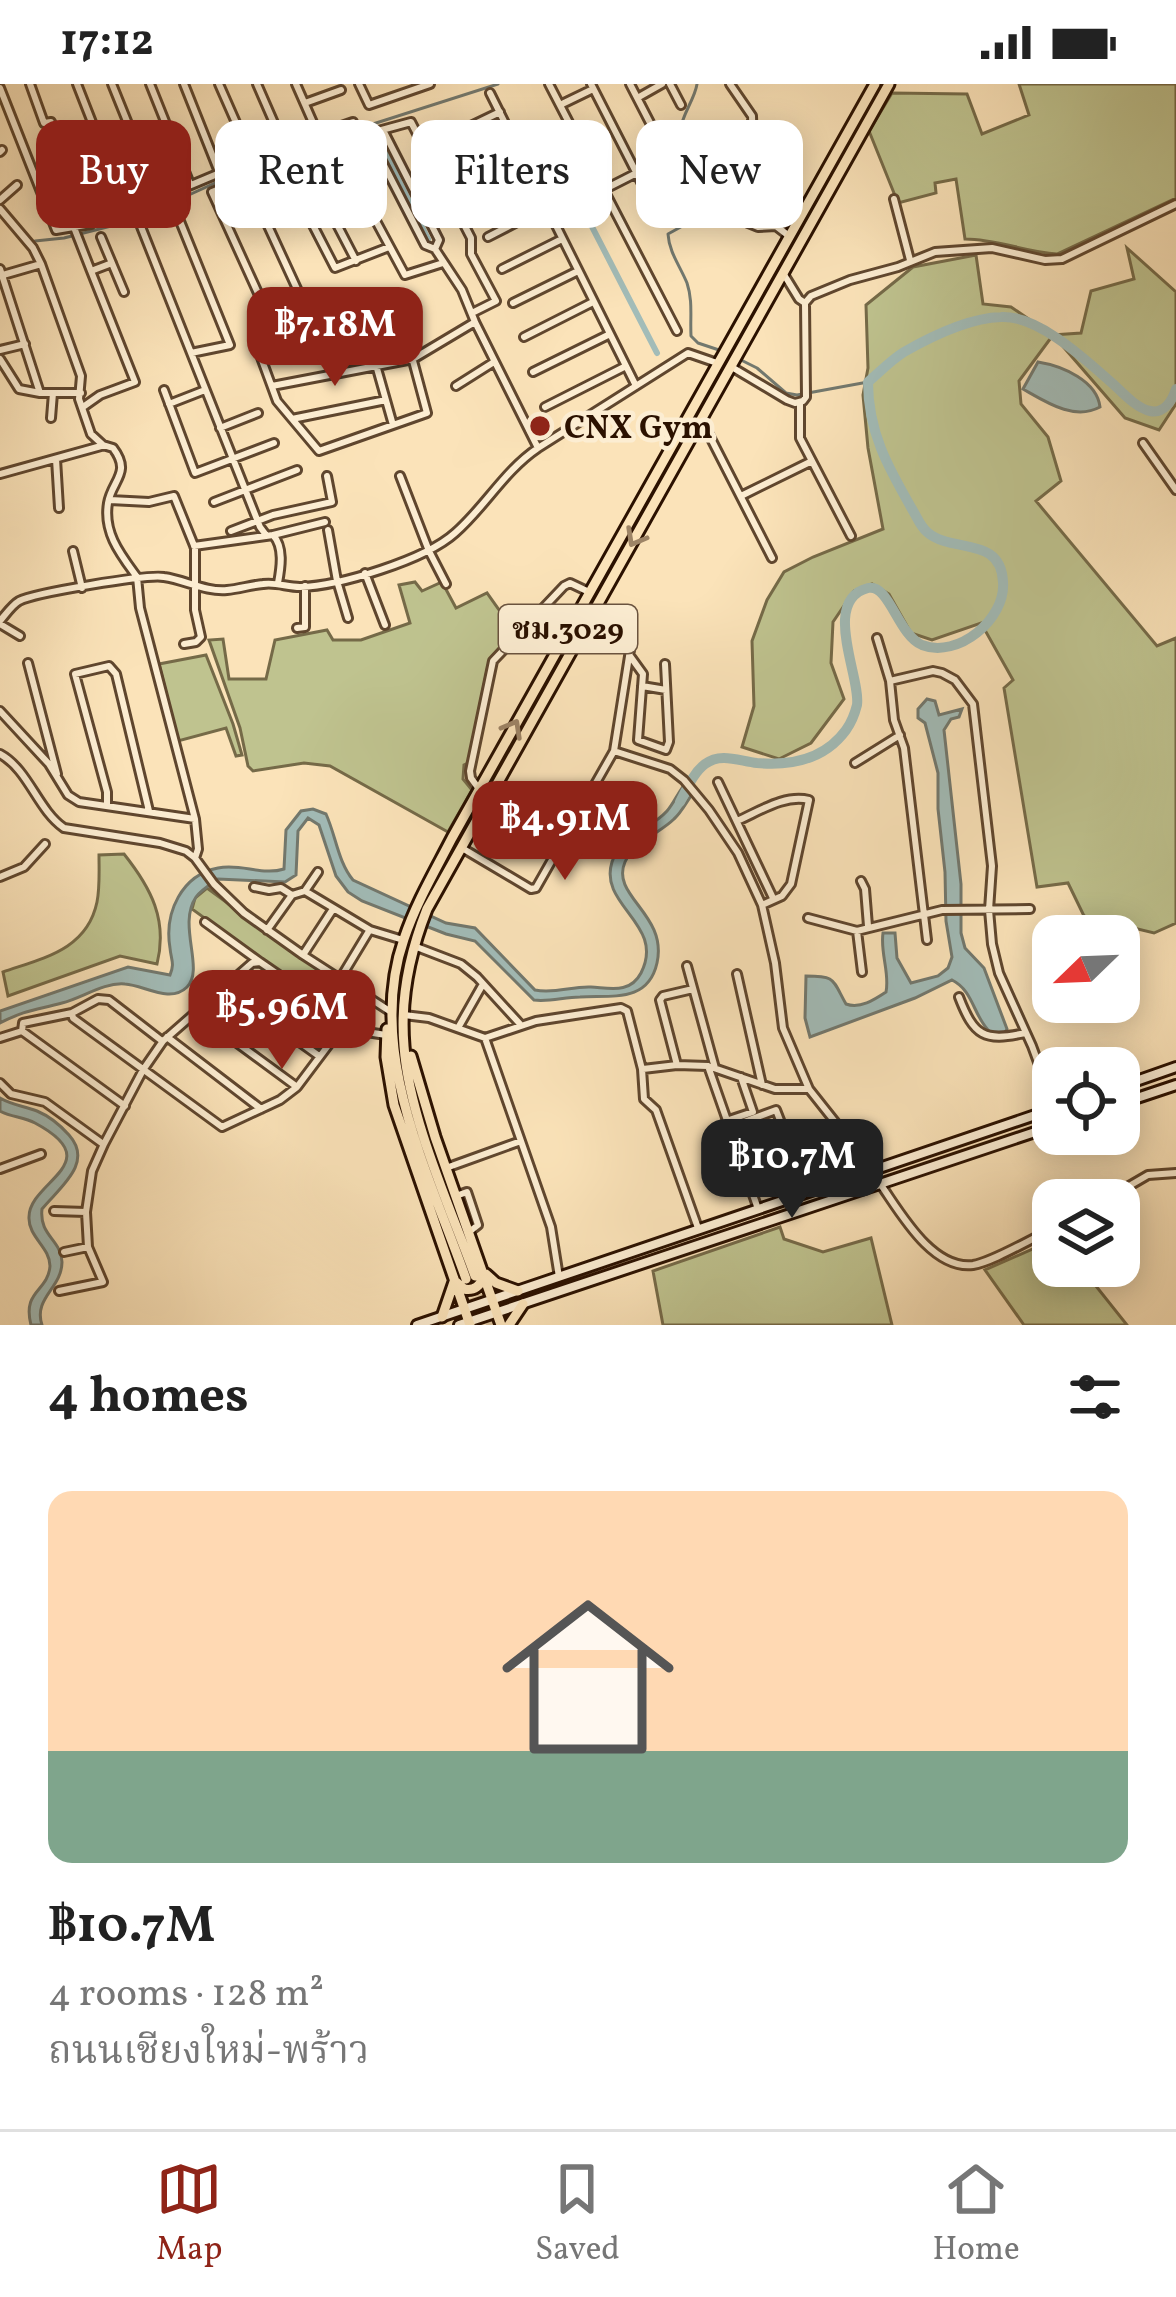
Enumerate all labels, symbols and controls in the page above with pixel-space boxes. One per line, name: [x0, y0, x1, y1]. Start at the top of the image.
text: 17:12: [60, 11, 154, 74]
chip: Buy: [36, 120, 191, 228]
chip: Rent: [215, 120, 387, 228]
chip: Filters: [411, 120, 612, 228]
chip: New: [636, 120, 803, 228]
pin: ฿7.18M: [237, 287, 433, 389]
text: ฿7.18M: [274, 299, 396, 353]
place label: CNX Gym: [564, 407, 713, 453]
marker: CNX Gym: [527, 413, 553, 439]
one-way arrow: [626, 525, 649, 547]
road number: ชม.3029: [499, 605, 637, 653]
one-way arrow: [499, 719, 522, 740]
pin: ฿4.91M: [467, 781, 663, 883]
text: ฿4.91M: [499, 793, 631, 847]
north arrow: [1032, 915, 1140, 1023]
map controls: [1032, 915, 1140, 1287]
pin: ฿5.96M: [184, 970, 380, 1072]
text: ฿5.96M: [216, 982, 349, 1036]
button: locate: [1032, 1047, 1140, 1155]
pin: ฿10.7M: [694, 1119, 890, 1221]
text: ฿10.7M: [728, 1131, 856, 1185]
button: layers: [1032, 1179, 1140, 1287]
text: 4 homes: [48, 1362, 249, 1433]
icon: filters: [1062, 1364, 1128, 1430]
icon: home: [480, 1569, 696, 1785]
text: ฿10.7M: [48, 1892, 215, 1963]
text: 4 rooms · 128 m²: [48, 1968, 324, 2022]
text: ถนนเชียงใหม่-พร้าว: [48, 2026, 369, 2080]
tab: Map: [156, 2156, 222, 2274]
tab: Saved: [535, 2156, 620, 2274]
tab: Home: [932, 2156, 1020, 2274]

